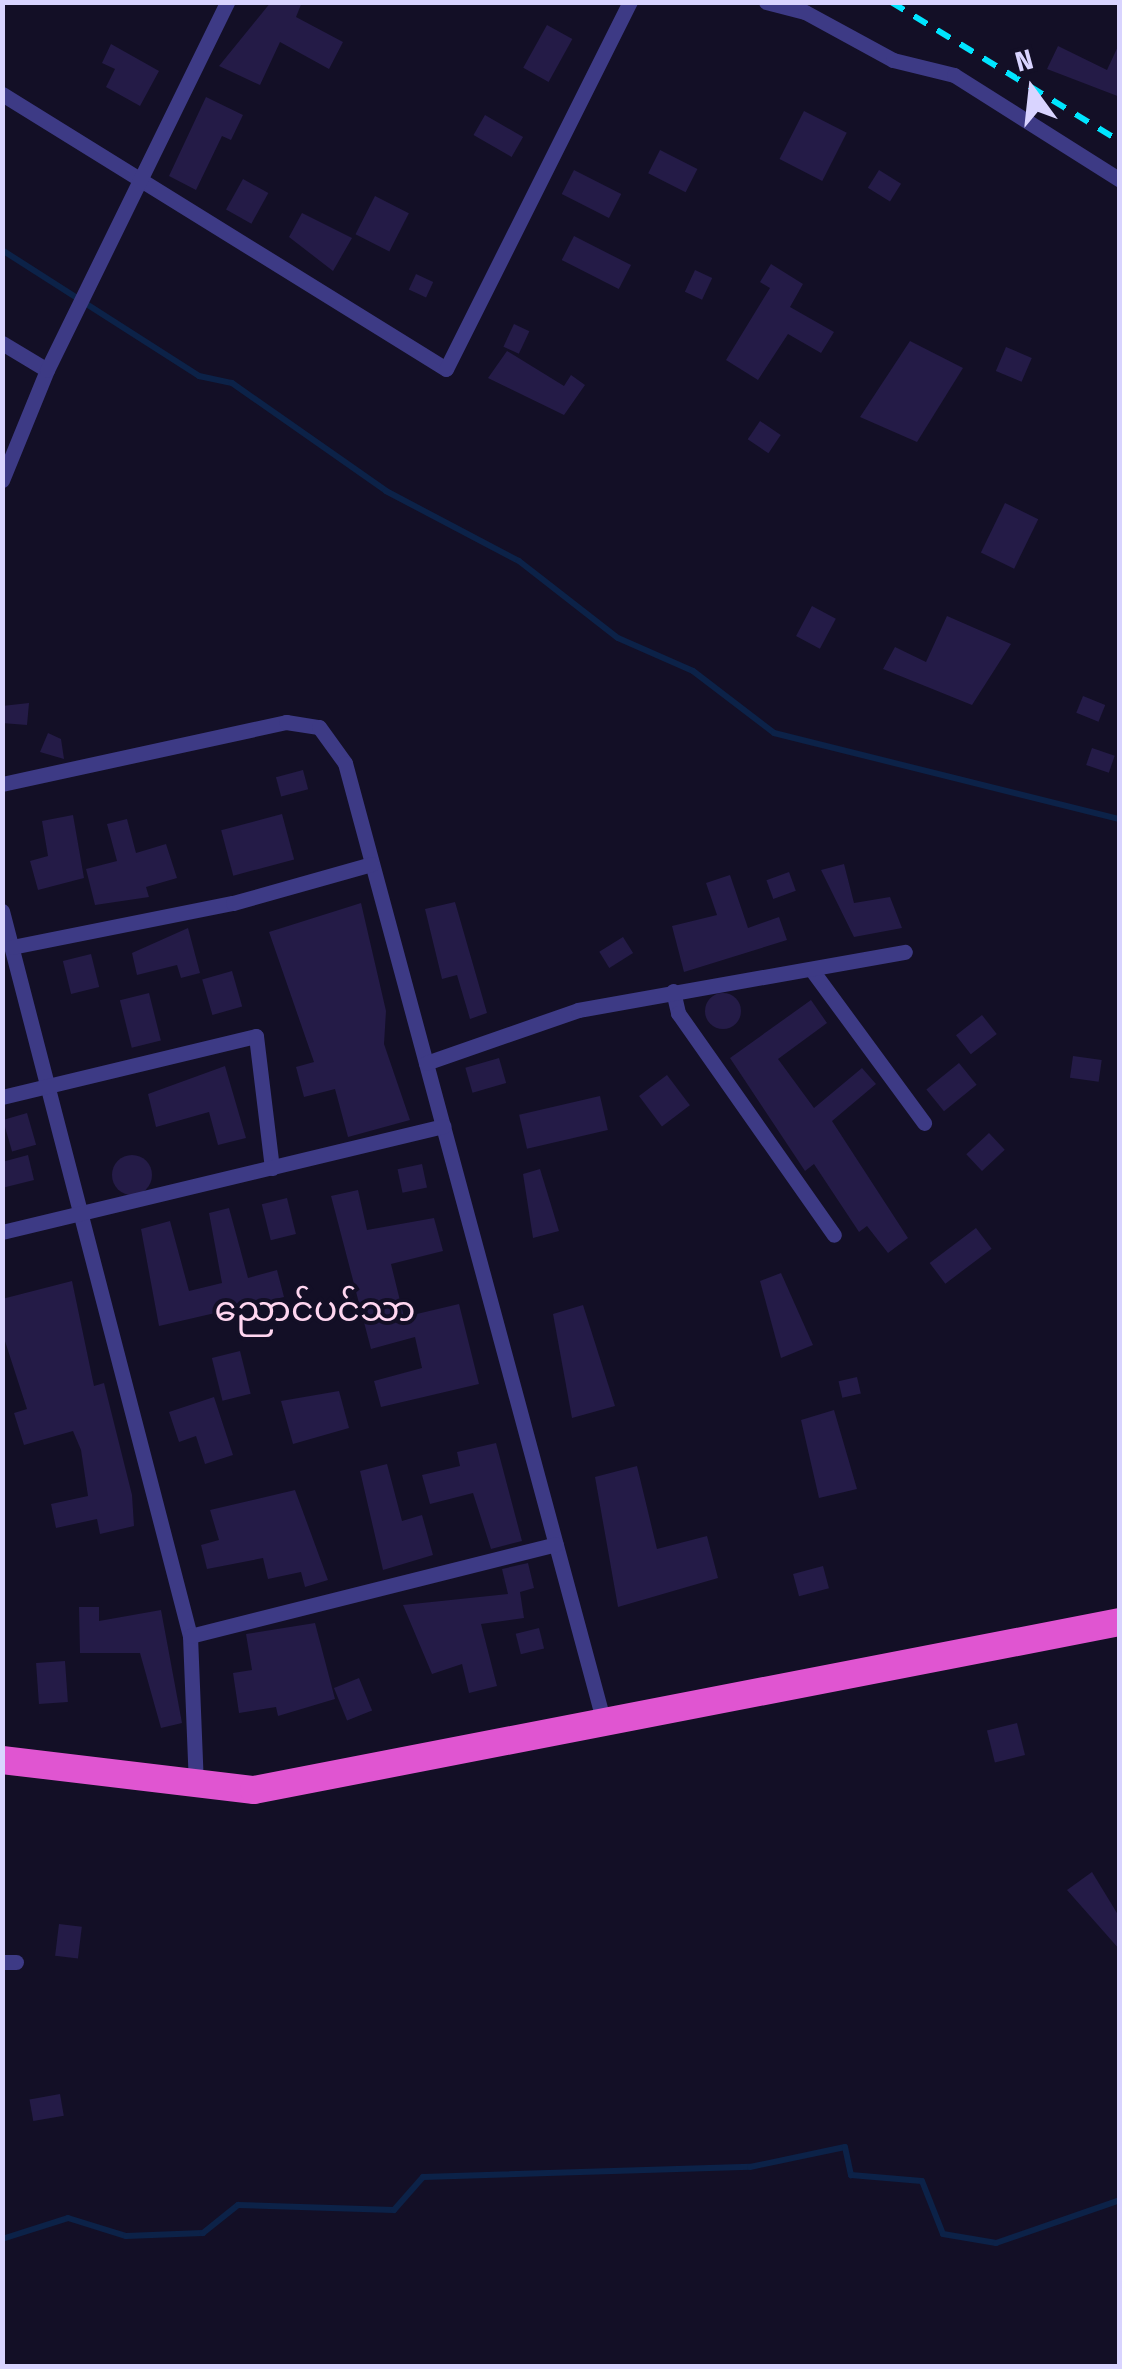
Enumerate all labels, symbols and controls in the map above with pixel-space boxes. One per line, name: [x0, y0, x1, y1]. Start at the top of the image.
north arrow: [982, 40, 1082, 140]
text: N: [1012, 42, 1036, 79]
district label: ညောင်ပင်သာ: [215, 1288, 415, 1330]

